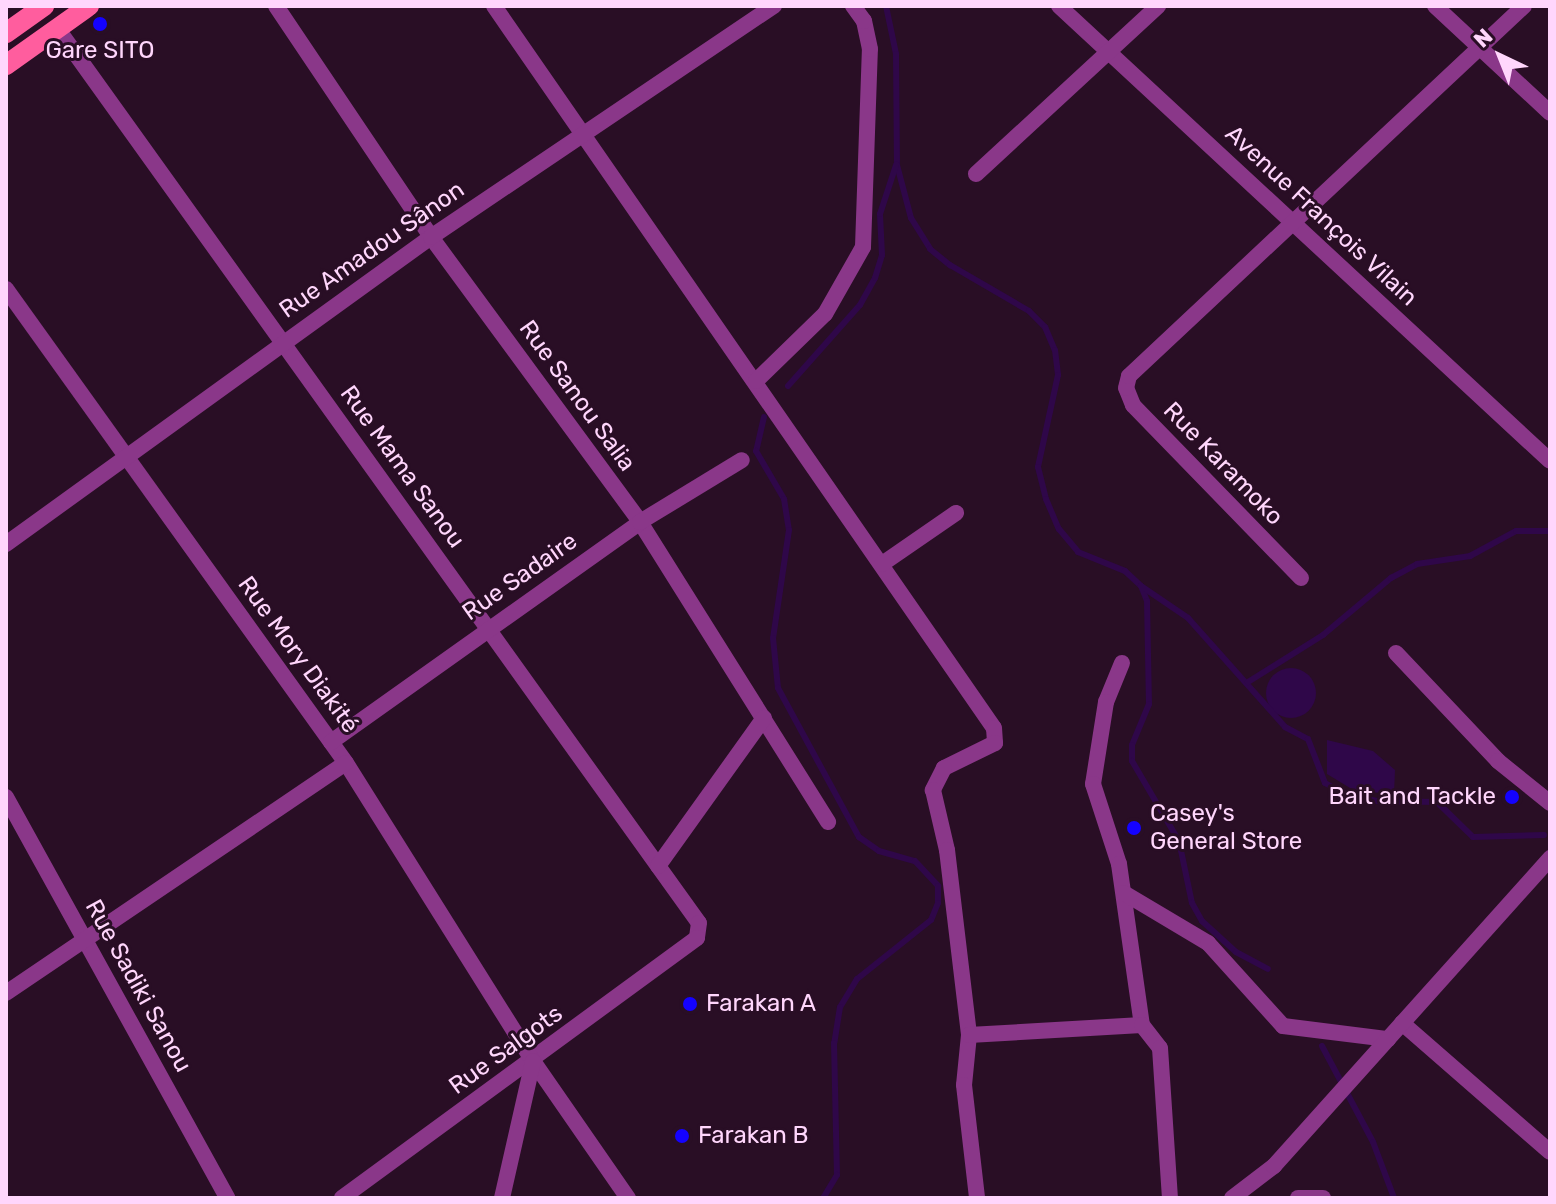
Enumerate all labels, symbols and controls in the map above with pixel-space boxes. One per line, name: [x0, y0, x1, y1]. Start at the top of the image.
marker: Gare SITO: [91, 15, 109, 33]
north arrow: [1460, 16, 1540, 96]
text: N: [1468, 23, 1498, 53]
place label: Gare SITO: [45, 37, 155, 65]
street label: Avenue François Vilain: [1219, 119, 1423, 313]
street label: Rue Amadou Sânon: [274, 175, 470, 325]
street label: Rue Sanou Salia: [513, 315, 641, 477]
street label: Rue Mama Sanou: [334, 380, 470, 554]
street label: Rue Karamoko: [1157, 397, 1289, 531]
street label: Rue Sadaire: [457, 527, 583, 627]
street label: Rue Mory Diakité: [231, 571, 365, 739]
place label: Bait and Tackle: [1328, 783, 1496, 811]
marker: Bait and Tackle: [1503, 788, 1521, 806]
place label: Casey's General Store: [1150, 800, 1302, 856]
marker: Casey's General Store: [1125, 819, 1143, 837]
street label: Rue Sadiki Sanou: [79, 895, 197, 1077]
place label: Farakan A: [706, 990, 817, 1018]
marker: Farakan A: [681, 995, 699, 1013]
street label: Rue Salgots: [444, 999, 568, 1101]
place label: Farakan B: [698, 1122, 809, 1150]
marker: Farakan B: [673, 1127, 691, 1145]

